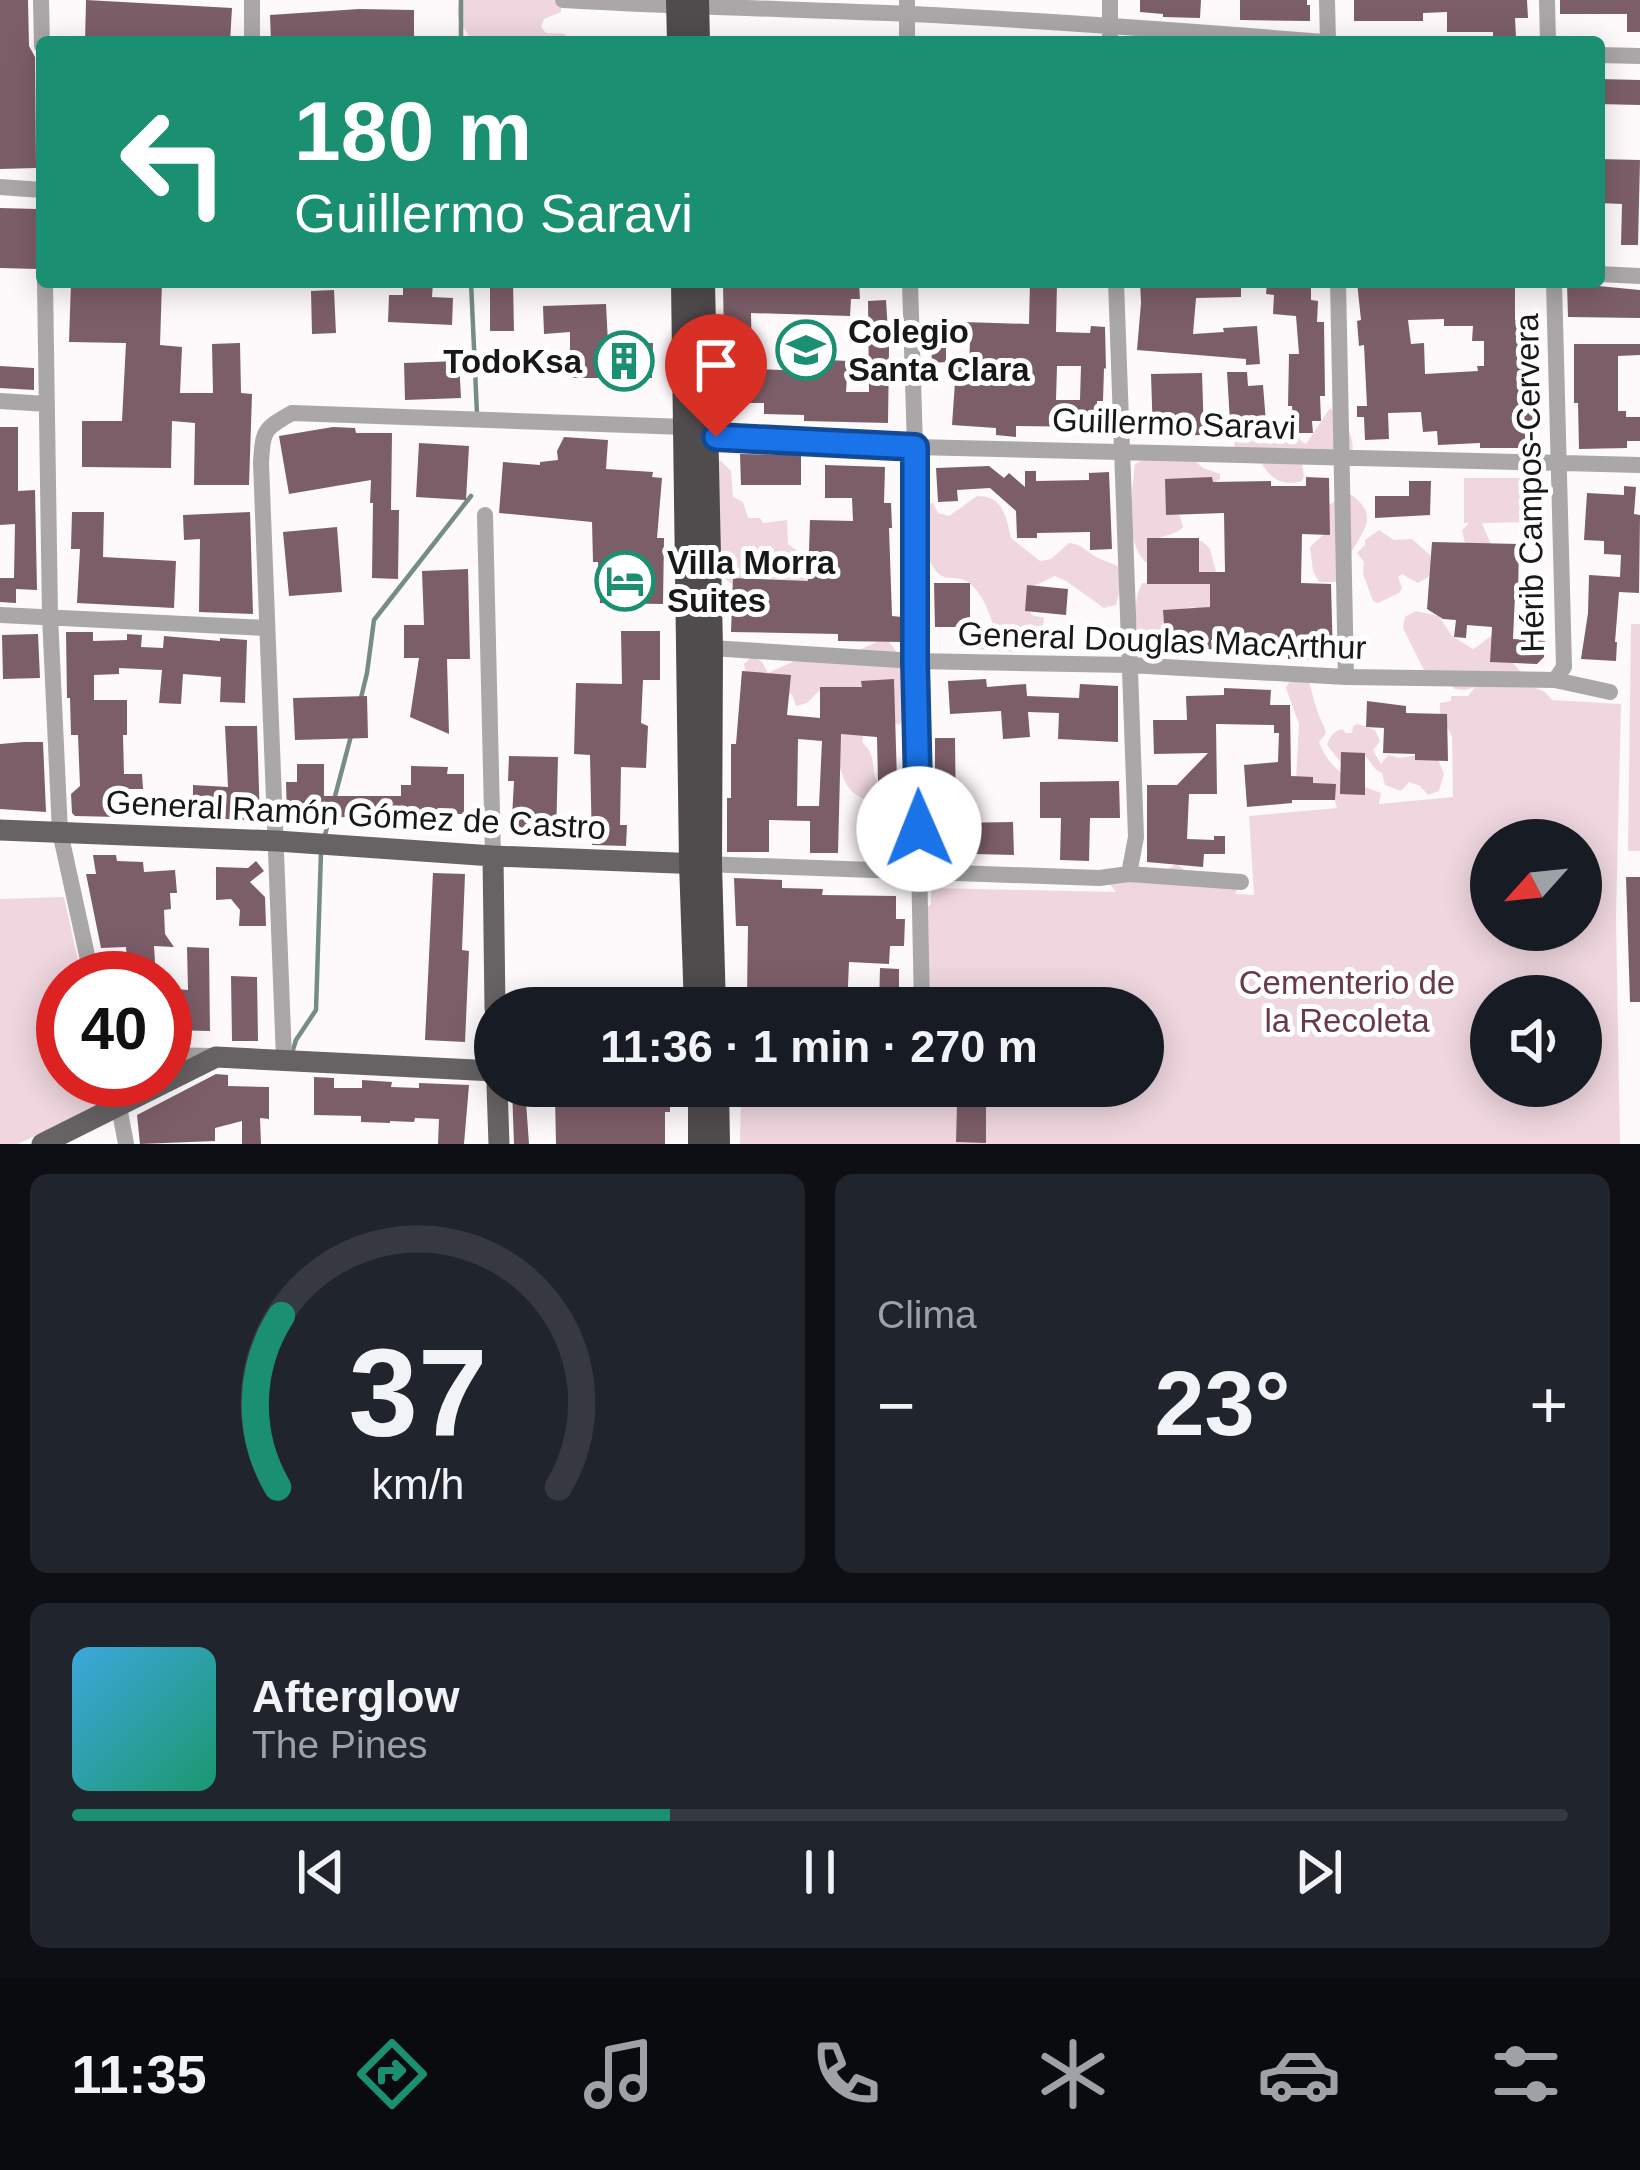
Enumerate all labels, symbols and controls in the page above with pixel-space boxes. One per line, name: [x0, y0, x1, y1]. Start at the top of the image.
icon: left: [96, 84, 252, 240]
text: 180 m: [294, 84, 532, 178]
text: Guillermo Saravi: [294, 183, 693, 243]
street label: Hérib Campos-Cervera: [1508, 312, 1551, 653]
place label: Colegio Santa Clara: [848, 313, 1030, 388]
pin: [665, 314, 767, 437]
school or university icon: Colegio Santa Clara: [775, 319, 837, 381]
building icon: TodoKsa: [593, 330, 655, 392]
icon: arrive: [683, 332, 749, 398]
place label: TodoKsa: [443, 343, 583, 380]
street label: Guillermo Saravi: [1051, 401, 1297, 446]
place label: Villa Morra Suites: [667, 544, 836, 619]
hotel icon: Villa Morra Suites: [594, 550, 656, 612]
street label: General Douglas MacArthur: [957, 615, 1367, 666]
position arrow: [856, 766, 982, 892]
street label: General Ramón Gómez de Castro: [105, 783, 607, 846]
north arrow: [1470, 819, 1602, 951]
map controls: [1470, 819, 1602, 1107]
speed limit sign: 40: [36, 951, 192, 1107]
park label: Cementerio de la Recoleta: [1239, 964, 1455, 1039]
button: sound: [1470, 975, 1602, 1107]
text: 11:36 · 1 min · 270 m: [600, 1021, 1038, 1072]
text: Clima: [877, 1293, 977, 1336]
text: 37: [348, 1323, 487, 1462]
text: 23°: [1154, 1354, 1291, 1454]
text: −: [877, 1368, 916, 1442]
text: +: [1529, 1368, 1568, 1442]
text: km/h: [371, 1459, 464, 1507]
text: Afterglow: [252, 1671, 460, 1722]
text: The Pines: [252, 1723, 428, 1766]
icon: previous: [288, 1839, 354, 1905]
icon: pause: [787, 1839, 853, 1905]
icon: next: [1286, 1839, 1352, 1905]
icon: directions: [350, 2032, 434, 2116]
icon: music: [577, 2032, 661, 2116]
icon: phone: [804, 2032, 888, 2116]
icon: climate: [1031, 2032, 1115, 2116]
icon: car: [1257, 2032, 1341, 2116]
icon: filters: [1484, 2032, 1568, 2116]
text: 11:35: [71, 2044, 207, 2104]

